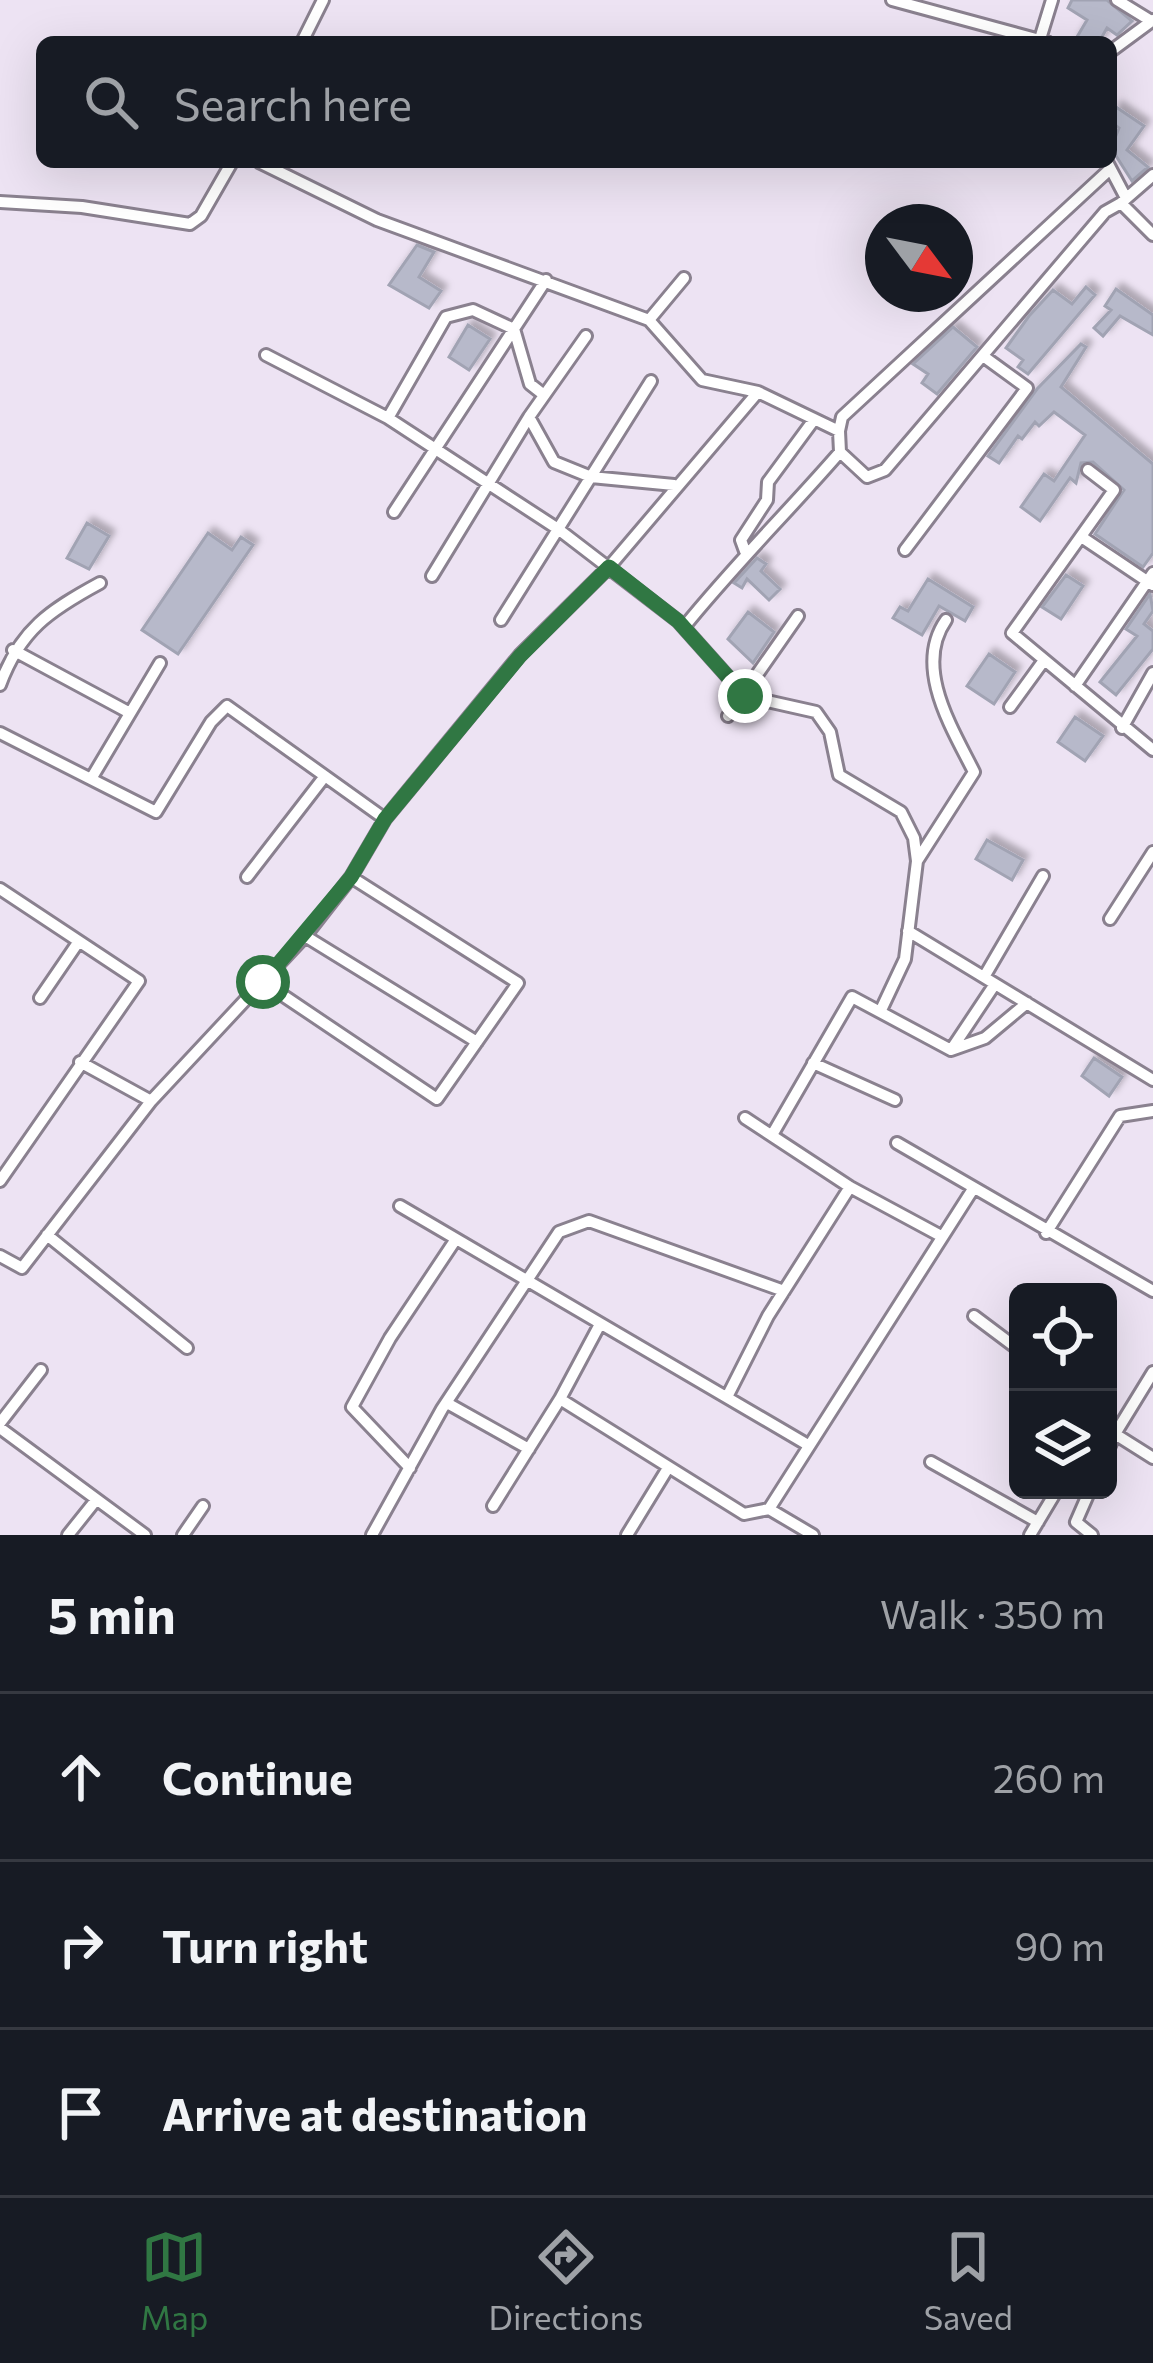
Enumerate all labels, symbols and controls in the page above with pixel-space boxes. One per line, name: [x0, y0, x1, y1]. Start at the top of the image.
search box: [36, 36, 1117, 168]
icon: search: [78, 69, 144, 135]
text: Search here: [174, 75, 412, 130]
north arrow: [865, 204, 973, 312]
route end: [718, 669, 772, 723]
route start: [236, 955, 290, 1009]
map controls: [1009, 1283, 1117, 1499]
button: locate: [1009, 1283, 1117, 1391]
button: layers: [1009, 1391, 1117, 1499]
text: 5 min: [48, 1582, 176, 1645]
text: Walk · 350 m: [880, 1589, 1105, 1637]
icon: ahead: [48, 1744, 114, 1810]
text: Continue: [162, 1749, 353, 1804]
text: 260 m: [993, 1753, 1105, 1801]
icon: right: [48, 1912, 114, 1978]
text: Turn right: [162, 1917, 368, 1972]
text: 90 m: [1014, 1921, 1105, 1969]
icon: arrive: [48, 2080, 114, 2146]
text: Arrive at destination: [162, 2085, 588, 2140]
tab: Map: [140, 2224, 208, 2337]
tab: Directions: [489, 2224, 643, 2337]
tab: Saved: [924, 2224, 1013, 2337]

